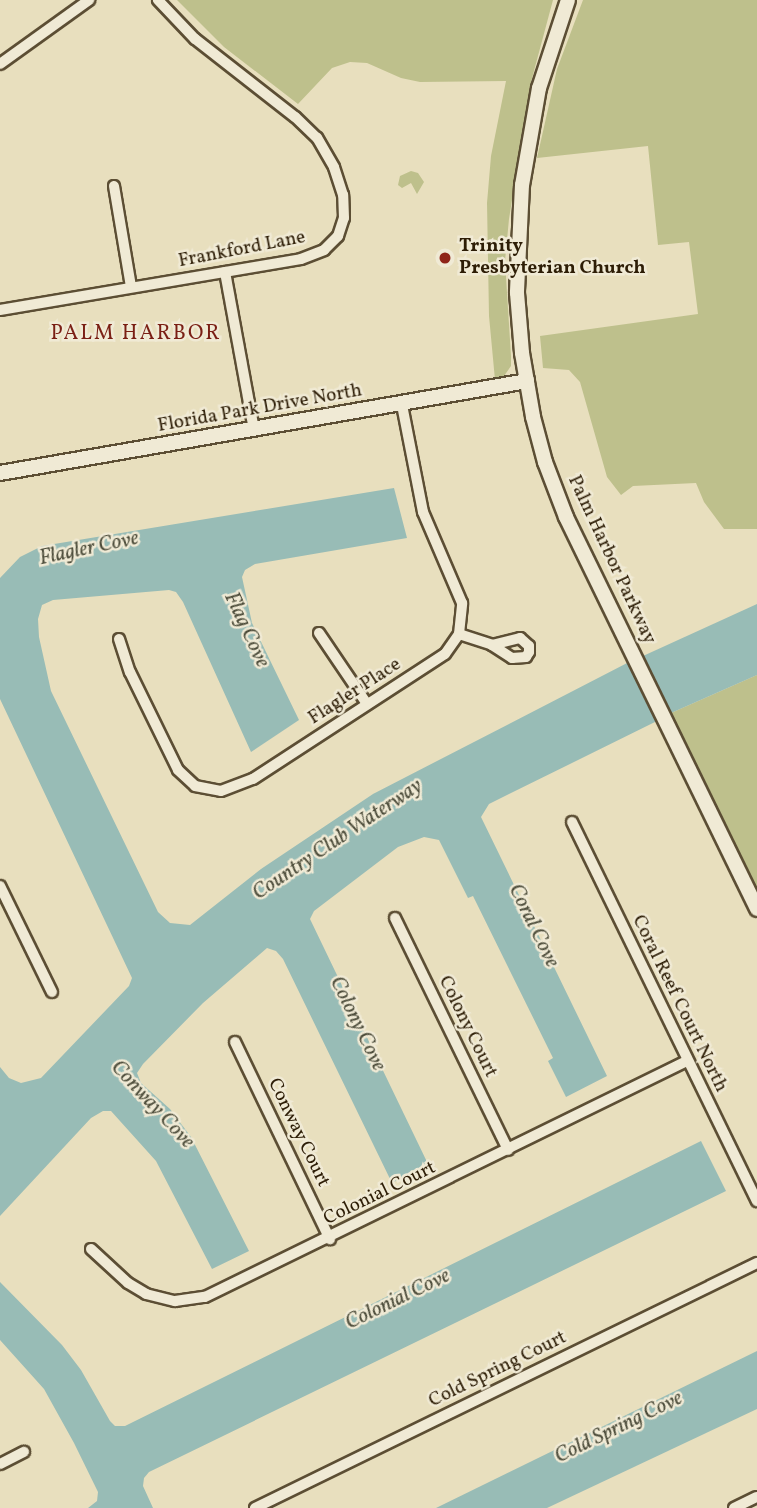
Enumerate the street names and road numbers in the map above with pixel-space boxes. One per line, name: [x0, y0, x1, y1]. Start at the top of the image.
street label: Frankford Lane: [177, 227, 307, 273]
street label: Florida Park Drive North: [156, 380, 364, 438]
street label: Palm Harbor Parkway: [562, 472, 660, 648]
street label: Flagler Place: [304, 654, 406, 730]
street label: Coral Reef Court North: [627, 913, 731, 1095]
street label: Colony Court: [433, 972, 501, 1082]
street label: Conway Court: [262, 1075, 334, 1191]
street label: Colonial Court: [320, 1157, 440, 1231]
street label: Cold Spring Court: [425, 1327, 571, 1413]

